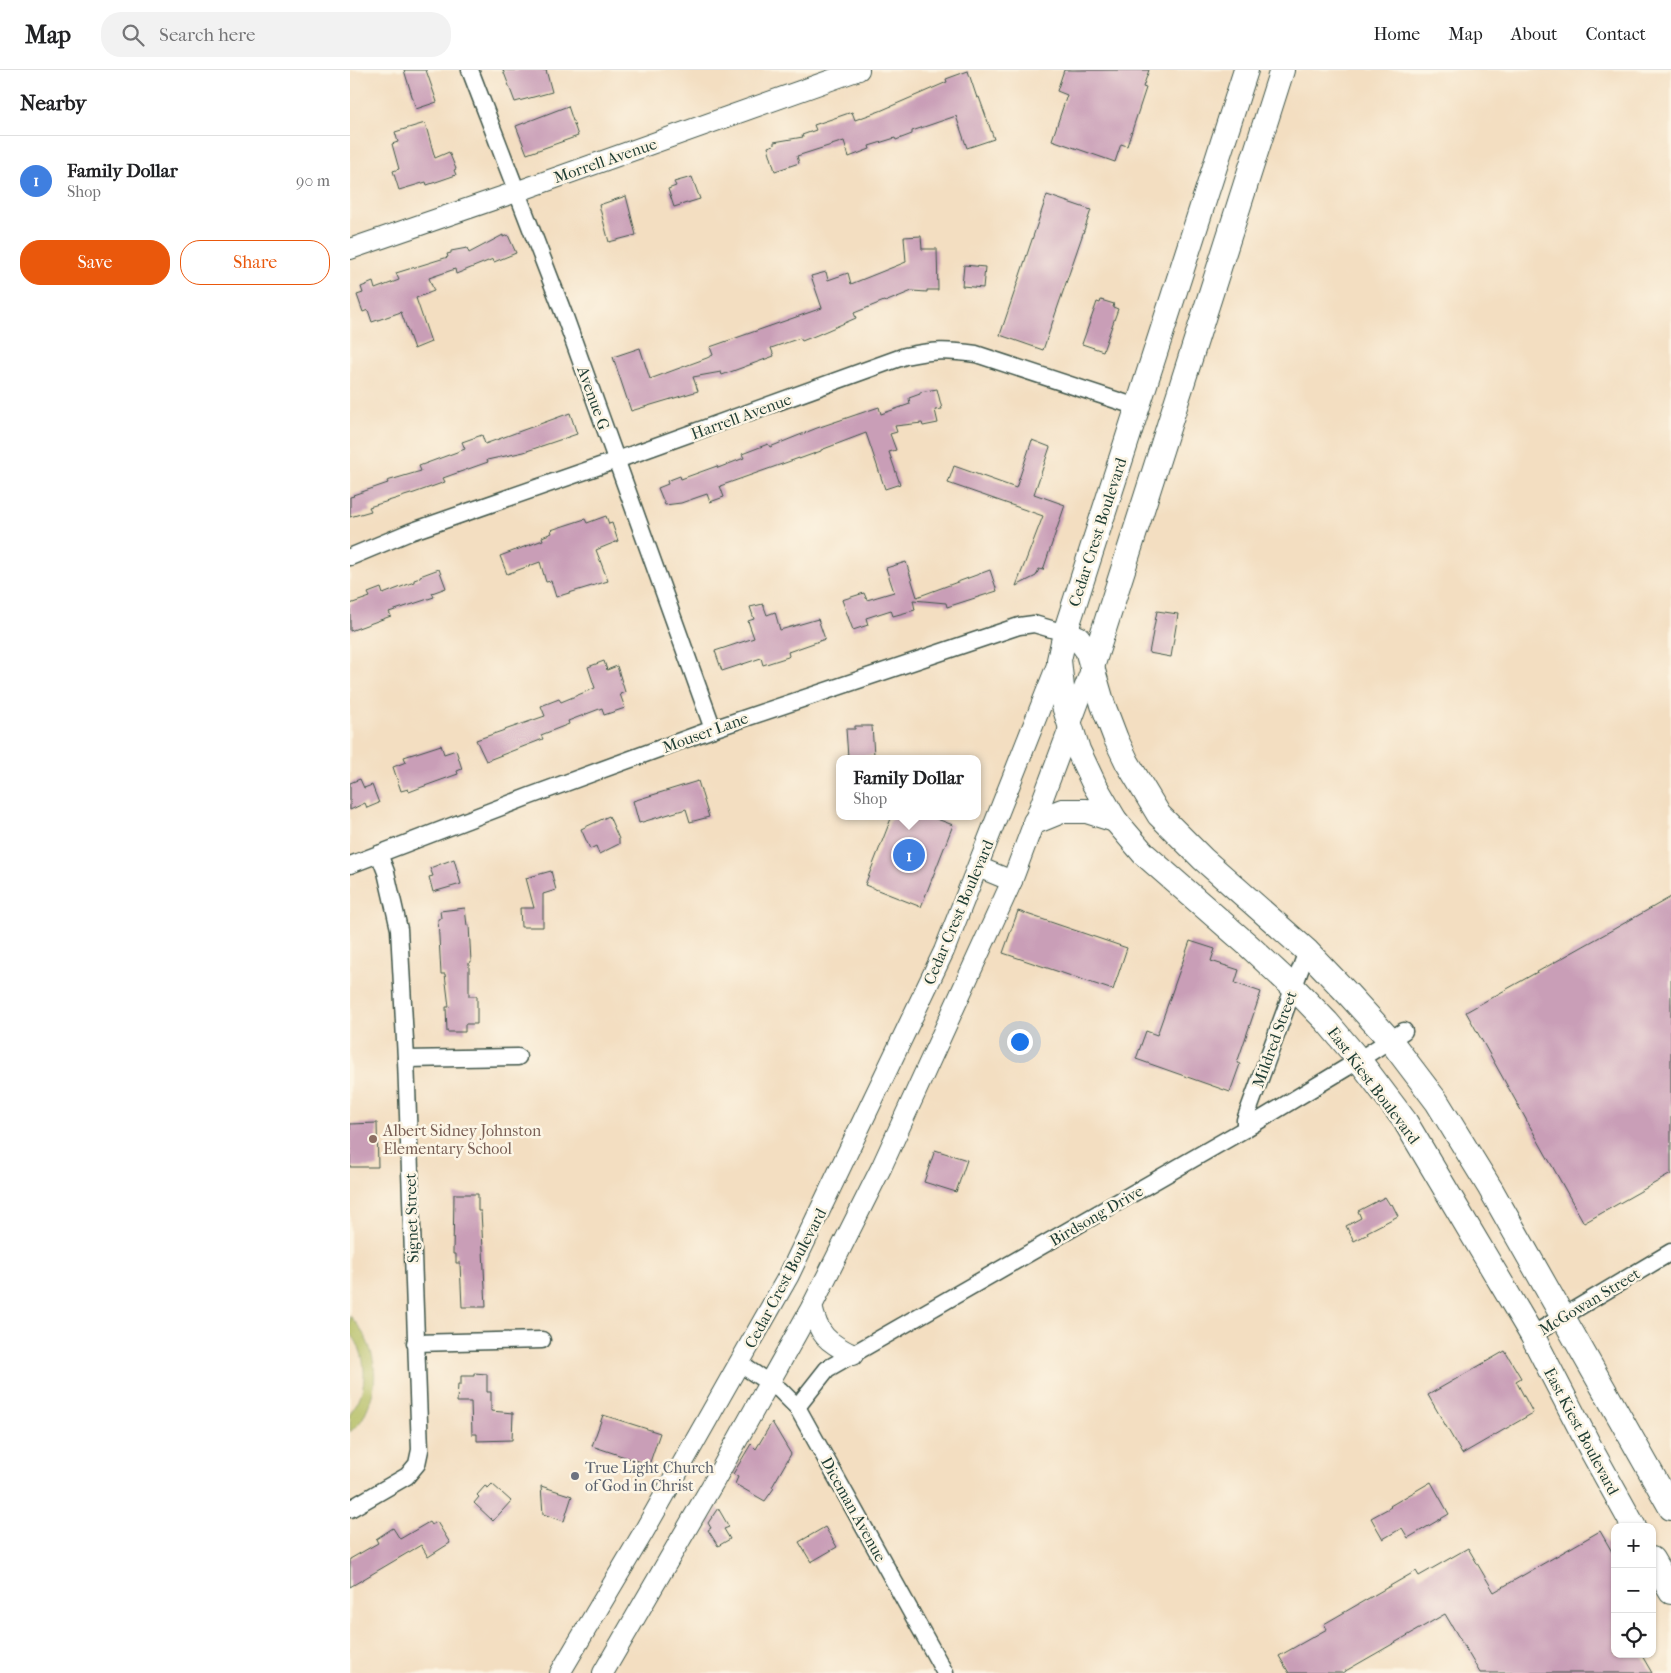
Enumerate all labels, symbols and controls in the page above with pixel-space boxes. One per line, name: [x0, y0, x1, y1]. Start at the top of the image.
search box: [101, 12, 451, 57]
text: Map: [25, 21, 71, 49]
icon: search: [119, 21, 147, 49]
text: Search here: [159, 24, 255, 46]
text: Home: [1373, 24, 1420, 45]
text: Map: [1448, 24, 1483, 45]
text: About: [1511, 24, 1557, 45]
text: Contact: [1585, 24, 1646, 45]
text: Nearby: [20, 91, 86, 115]
street label: Morrell Avenue: [551, 134, 659, 187]
text: Family Dollar: [67, 160, 178, 182]
text: 1: [33, 171, 39, 190]
text: 90 m: [296, 171, 330, 190]
text: Shop: [67, 182, 101, 201]
button: Save: [20, 240, 170, 285]
button: Share: [180, 240, 330, 285]
street label: Avenue G: [573, 363, 614, 433]
street label: Harrell Avenue: [688, 389, 794, 443]
street label: Cedar Crest Boulevard: [1064, 455, 1131, 609]
street label: Mouser Lane: [660, 708, 751, 757]
popup: [836, 755, 981, 820]
text: Family Dollar: [853, 767, 964, 789]
text: Shop: [853, 789, 887, 808]
pin: 1: [893, 836, 925, 874]
street label: Cedar Crest Boulevard: [919, 837, 998, 987]
street label: Mildred Street: [1248, 988, 1301, 1090]
street label: East Kiest Boulevard: [1323, 1023, 1424, 1148]
your location: [1007, 1029, 1033, 1055]
place label: Albert Sidney Johnston Elementary School: [382, 1121, 542, 1158]
marker: Albert Sidney Johnston Elementary School: [367, 1133, 379, 1145]
street label: Signet Street: [400, 1172, 423, 1263]
street label: Birdsong Drive: [1046, 1181, 1146, 1250]
street label: Cedar Crest Boulevard: [741, 1205, 830, 1351]
street label: McGowan Street: [1535, 1264, 1644, 1339]
street label: East Kiest Boulevard: [1540, 1364, 1623, 1498]
street label: Diceman Avenue: [817, 1454, 890, 1565]
place label: True Light Church of God in Christ: [585, 1458, 714, 1495]
marker: True Light Church of God in Christ: [569, 1470, 581, 1482]
map controls: [1611, 1523, 1656, 1658]
button: +: [1611, 1523, 1656, 1568]
button: −: [1611, 1568, 1656, 1613]
button: locate: [1611, 1613, 1656, 1658]

